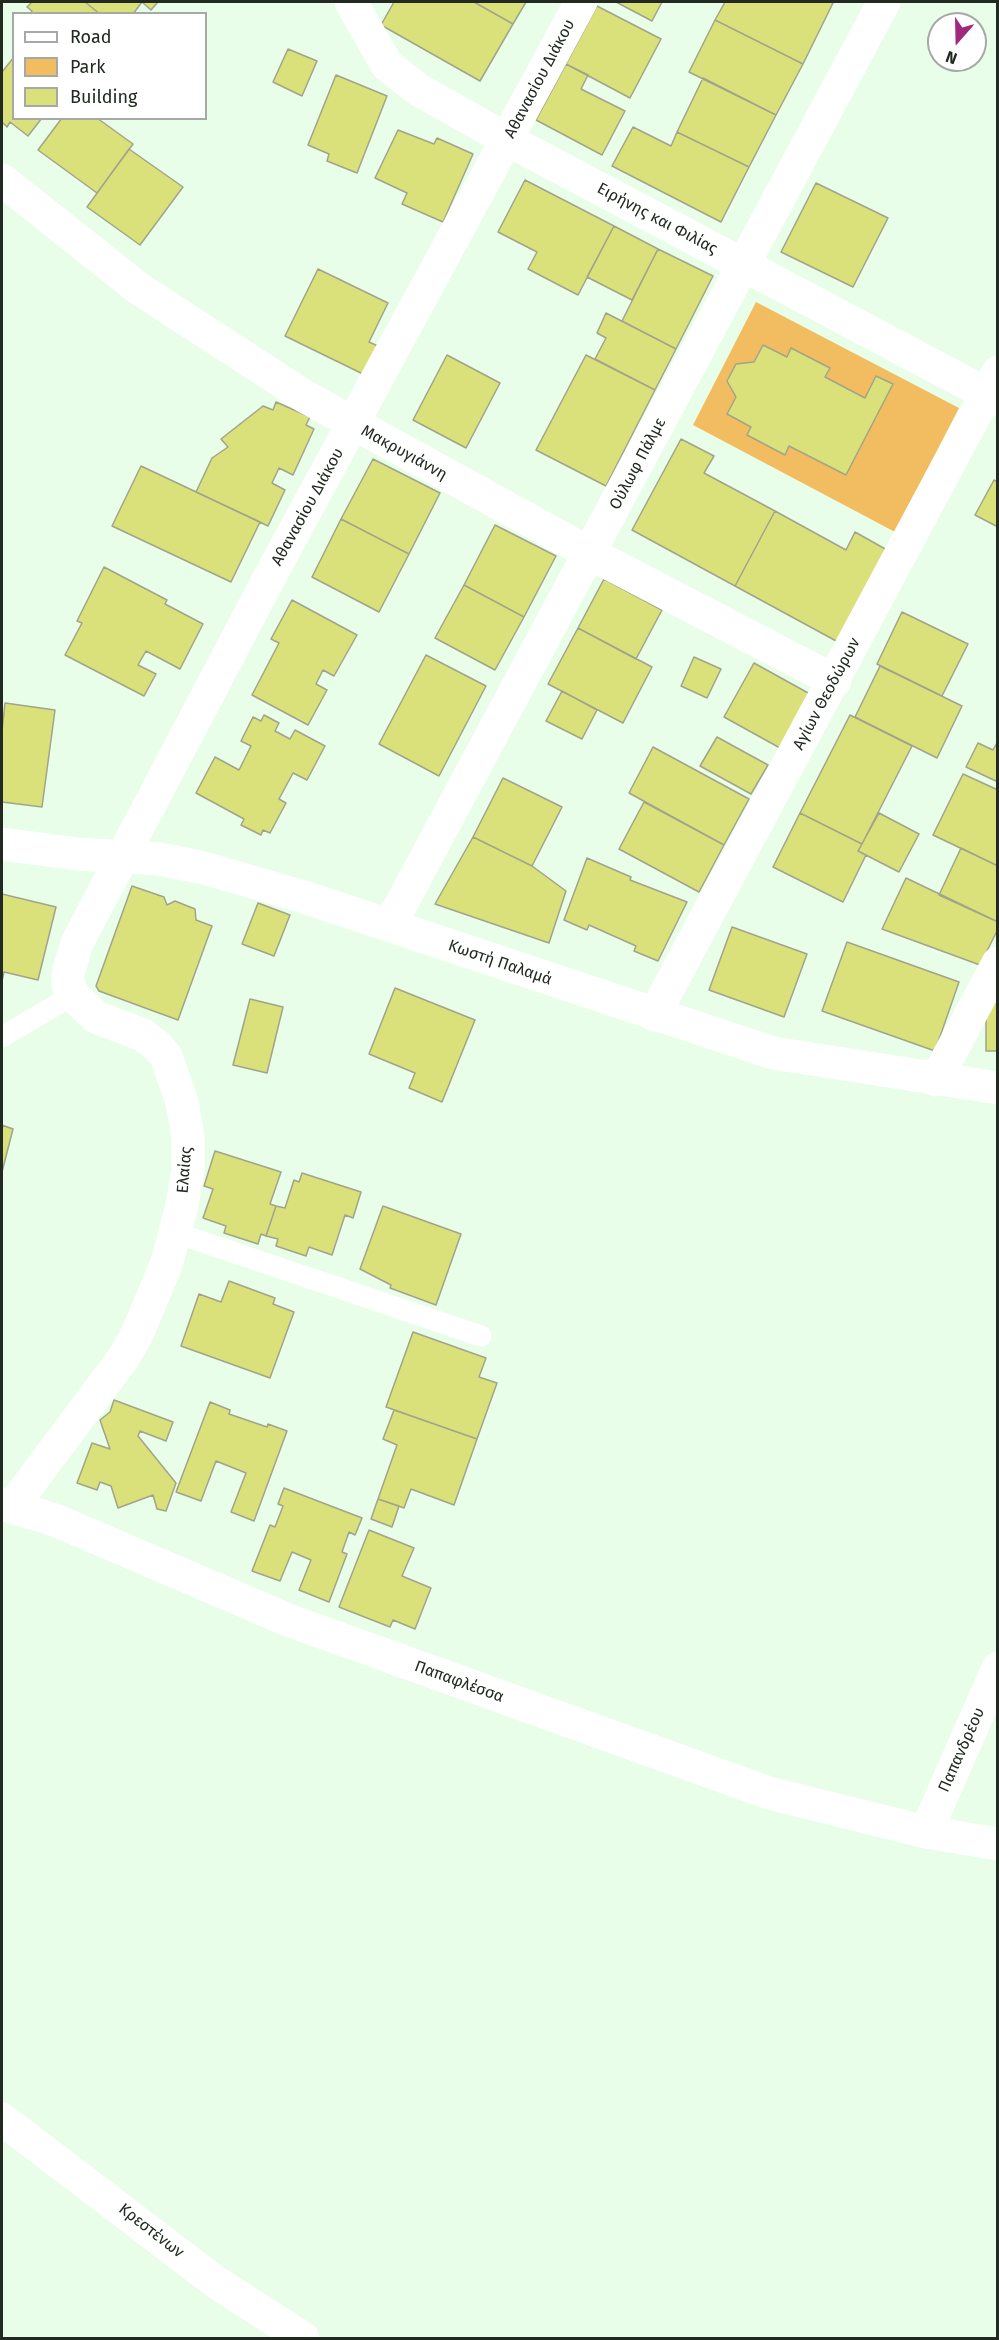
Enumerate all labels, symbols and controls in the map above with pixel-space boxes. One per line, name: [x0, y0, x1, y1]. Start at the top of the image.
legend: [12, 12, 207, 120]
north arrow: [927, 12, 987, 72]
street label: Αθανασίου Διάκου: [501, 16, 579, 142]
text: Road: [70, 26, 112, 48]
text: N: [943, 47, 960, 68]
text: Park: [70, 56, 105, 78]
text: Building: [70, 86, 137, 108]
street label: Ειρήνης και Φιλίας: [594, 179, 720, 259]
street label: Ούλωφ Πάλμε: [606, 415, 670, 513]
street label: Μακρυγιάννη: [358, 421, 450, 485]
street label: Αθανασίου Διάκου: [268, 445, 348, 569]
street label: Αγίων Θεοδώρων: [789, 635, 865, 753]
street label: Κωστή Παλαμά: [446, 936, 554, 990]
street label: Ελαίας: [173, 1146, 197, 1194]
street label: Παπαφλέσσα: [412, 1657, 506, 1707]
street label: Παπανδρέου: [935, 1705, 989, 1795]
street label: Κρεστένων: [115, 2200, 187, 2262]

